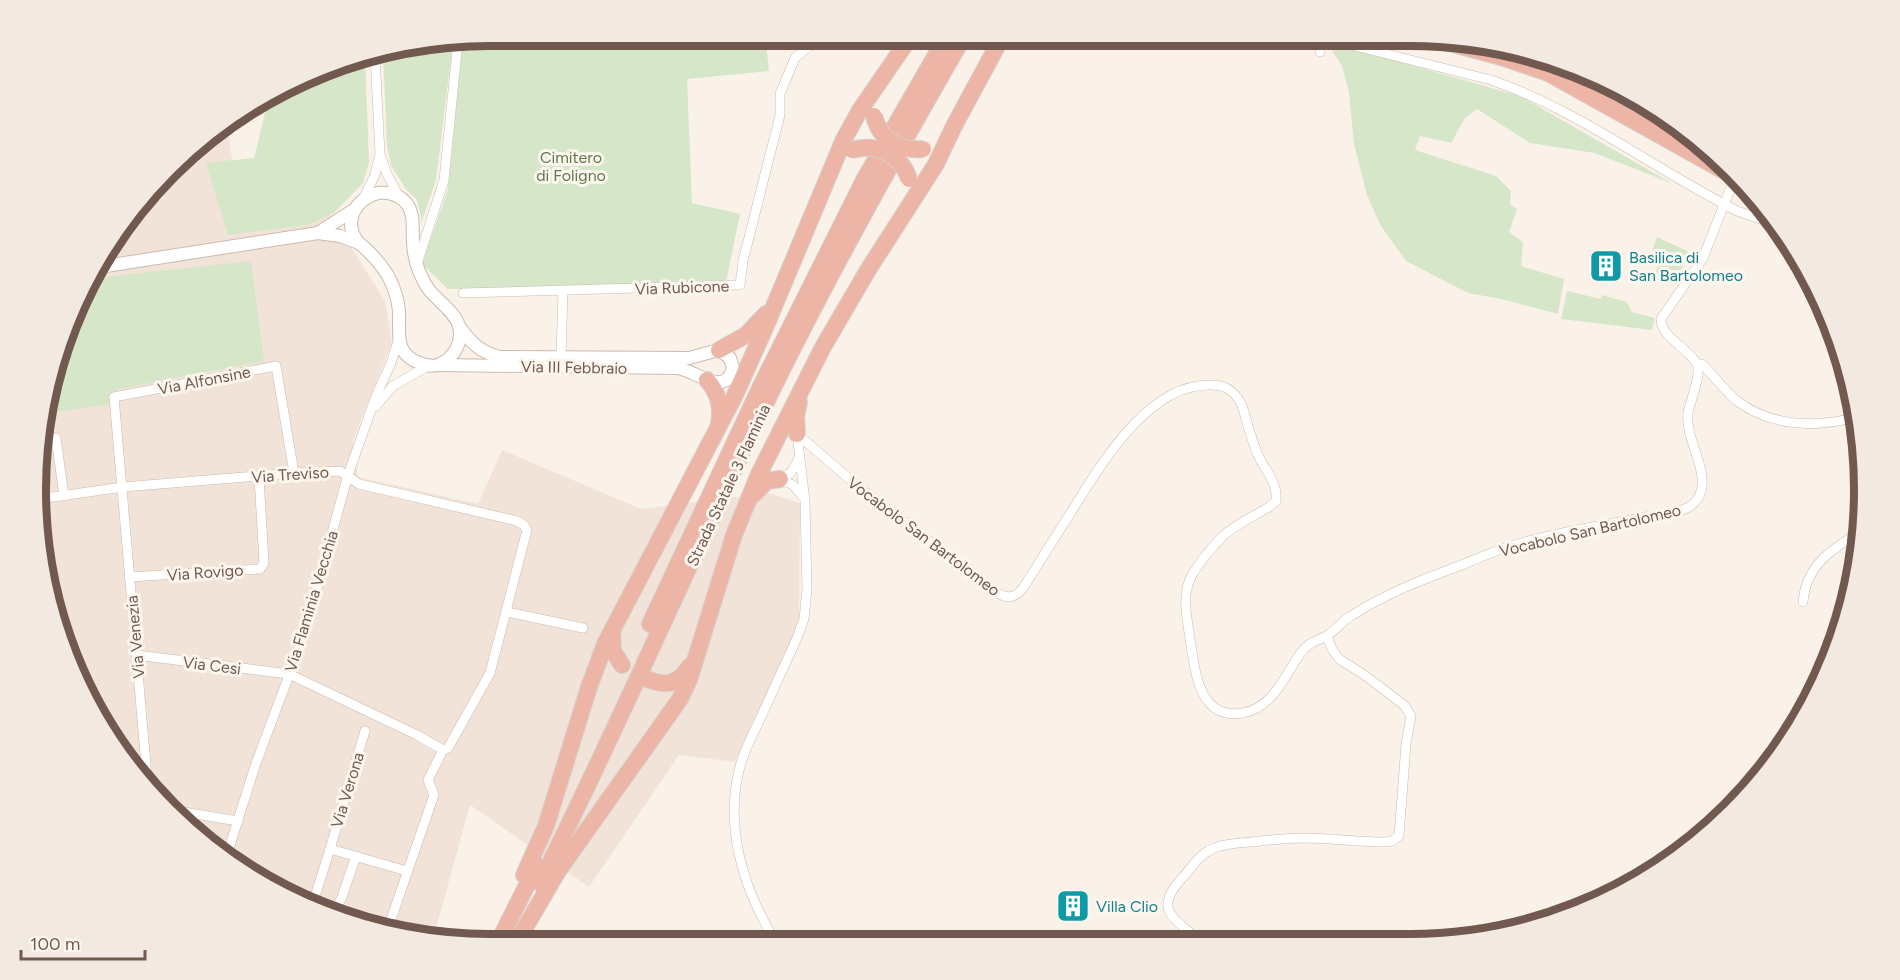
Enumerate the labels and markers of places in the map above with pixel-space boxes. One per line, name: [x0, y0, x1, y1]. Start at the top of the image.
building icon: Basilica di San Bartolomeo: [1588, 248, 1624, 284]
place label: Basilica di San Bartolomeo: [1629, 248, 1743, 285]
building icon: Villa Clio: [1055, 888, 1091, 924]
place label: Villa Clio: [1096, 897, 1158, 916]

